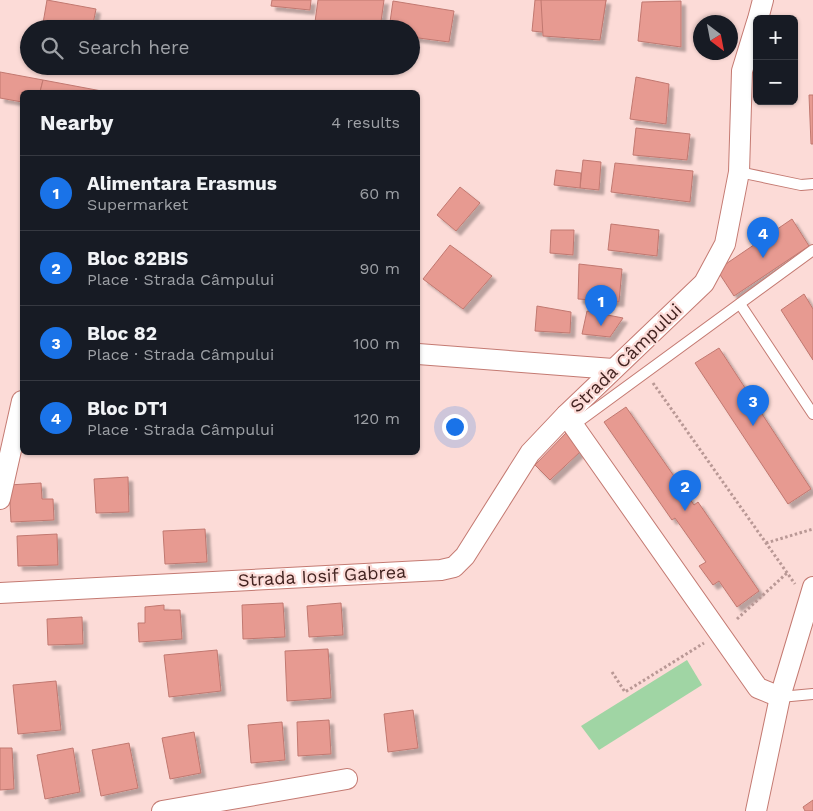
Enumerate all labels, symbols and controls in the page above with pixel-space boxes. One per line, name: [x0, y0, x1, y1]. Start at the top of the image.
north arrow: [693, 15, 738, 60]
map controls: [753, 15, 798, 105]
button: +: [753, 15, 798, 60]
search box: [20, 20, 420, 75]
icon: search: [38, 34, 66, 62]
text: Search here: [78, 36, 189, 59]
button: −: [753, 60, 798, 105]
text: Nearby: [40, 110, 113, 135]
text: 4 results: [331, 113, 400, 132]
text: Alimentara Erasmus: [87, 172, 277, 195]
text: 1: [53, 184, 59, 203]
text: 60 m: [360, 184, 400, 203]
text: Supermarket: [87, 195, 188, 214]
pin: 4: [747, 217, 779, 258]
text: Bloc 82BIS: [87, 247, 188, 270]
text: 2: [51, 259, 61, 278]
text: 90 m: [359, 259, 400, 278]
text: Place · Strada Câmpului: [87, 270, 274, 289]
pin: 1: [585, 285, 617, 326]
street label: Strada Câmpului: [565, 299, 686, 416]
text: Bloc 82: [87, 322, 157, 345]
text: 3: [51, 334, 61, 353]
text: 100 m: [353, 334, 400, 353]
text: Place · Strada Câmpului: [87, 345, 274, 364]
pin: 3: [737, 385, 769, 426]
text: Bloc DT1: [87, 397, 168, 420]
text: 4: [51, 409, 61, 428]
text: 120 m: [354, 409, 400, 428]
your location: [442, 414, 468, 440]
text: Place · Strada Câmpului: [87, 420, 274, 439]
pin: 2: [669, 470, 701, 511]
street label: Strada Iosif Gabrea: [237, 561, 407, 590]

